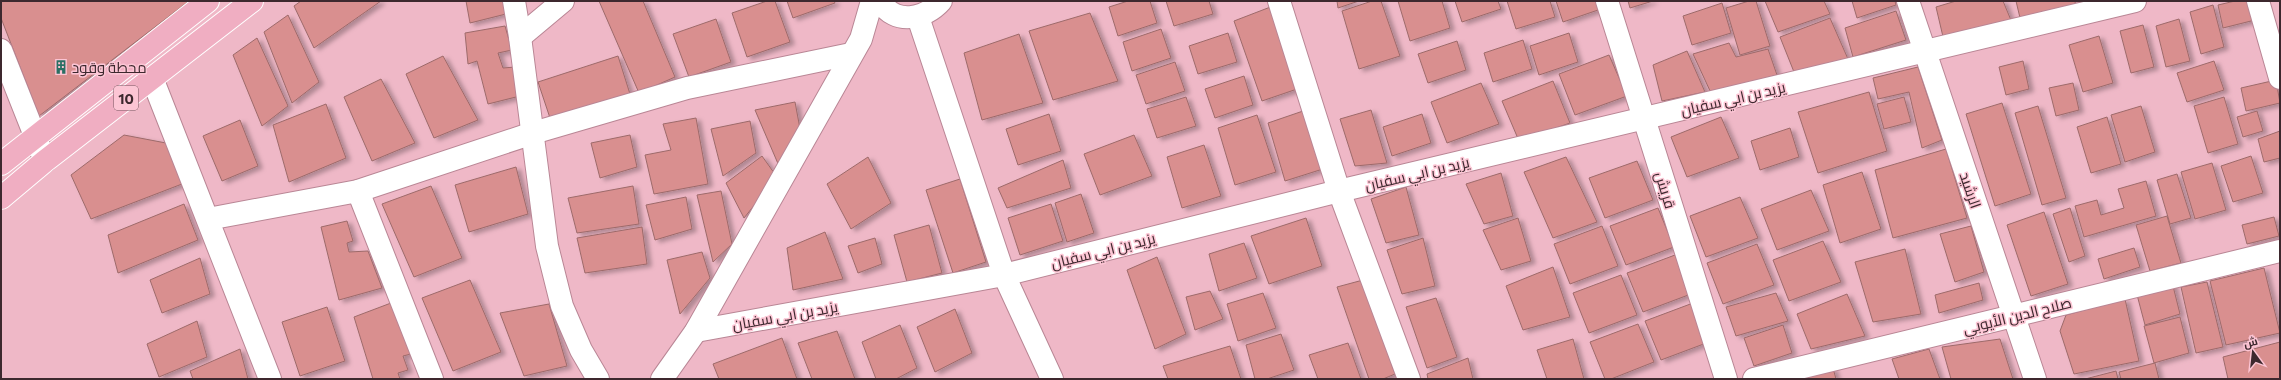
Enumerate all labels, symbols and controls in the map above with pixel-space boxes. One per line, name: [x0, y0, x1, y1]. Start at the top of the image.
place label: محطة وقود: [72, 58, 147, 77]
building icon: محطة وقود: [53, 59, 69, 75]
street label: يزيد بن ابي سفيان: [1679, 77, 1788, 123]
road number: 10: [114, 86, 138, 110]
street label: يزيد بن ابي سفيان: [1363, 152, 1472, 198]
street label: قريش: [1650, 169, 1680, 211]
street label: الرشيد: [1955, 169, 1986, 211]
street label: يزيد بن ابي سفيان: [1049, 228, 1158, 276]
street label: صلاح الدين الأيوبي: [1961, 293, 2074, 341]
street label: يزيد بن ابي سفيان: [731, 297, 840, 337]
north arrow: [2233, 332, 2273, 372]
text: ش: [2242, 334, 2259, 351]

